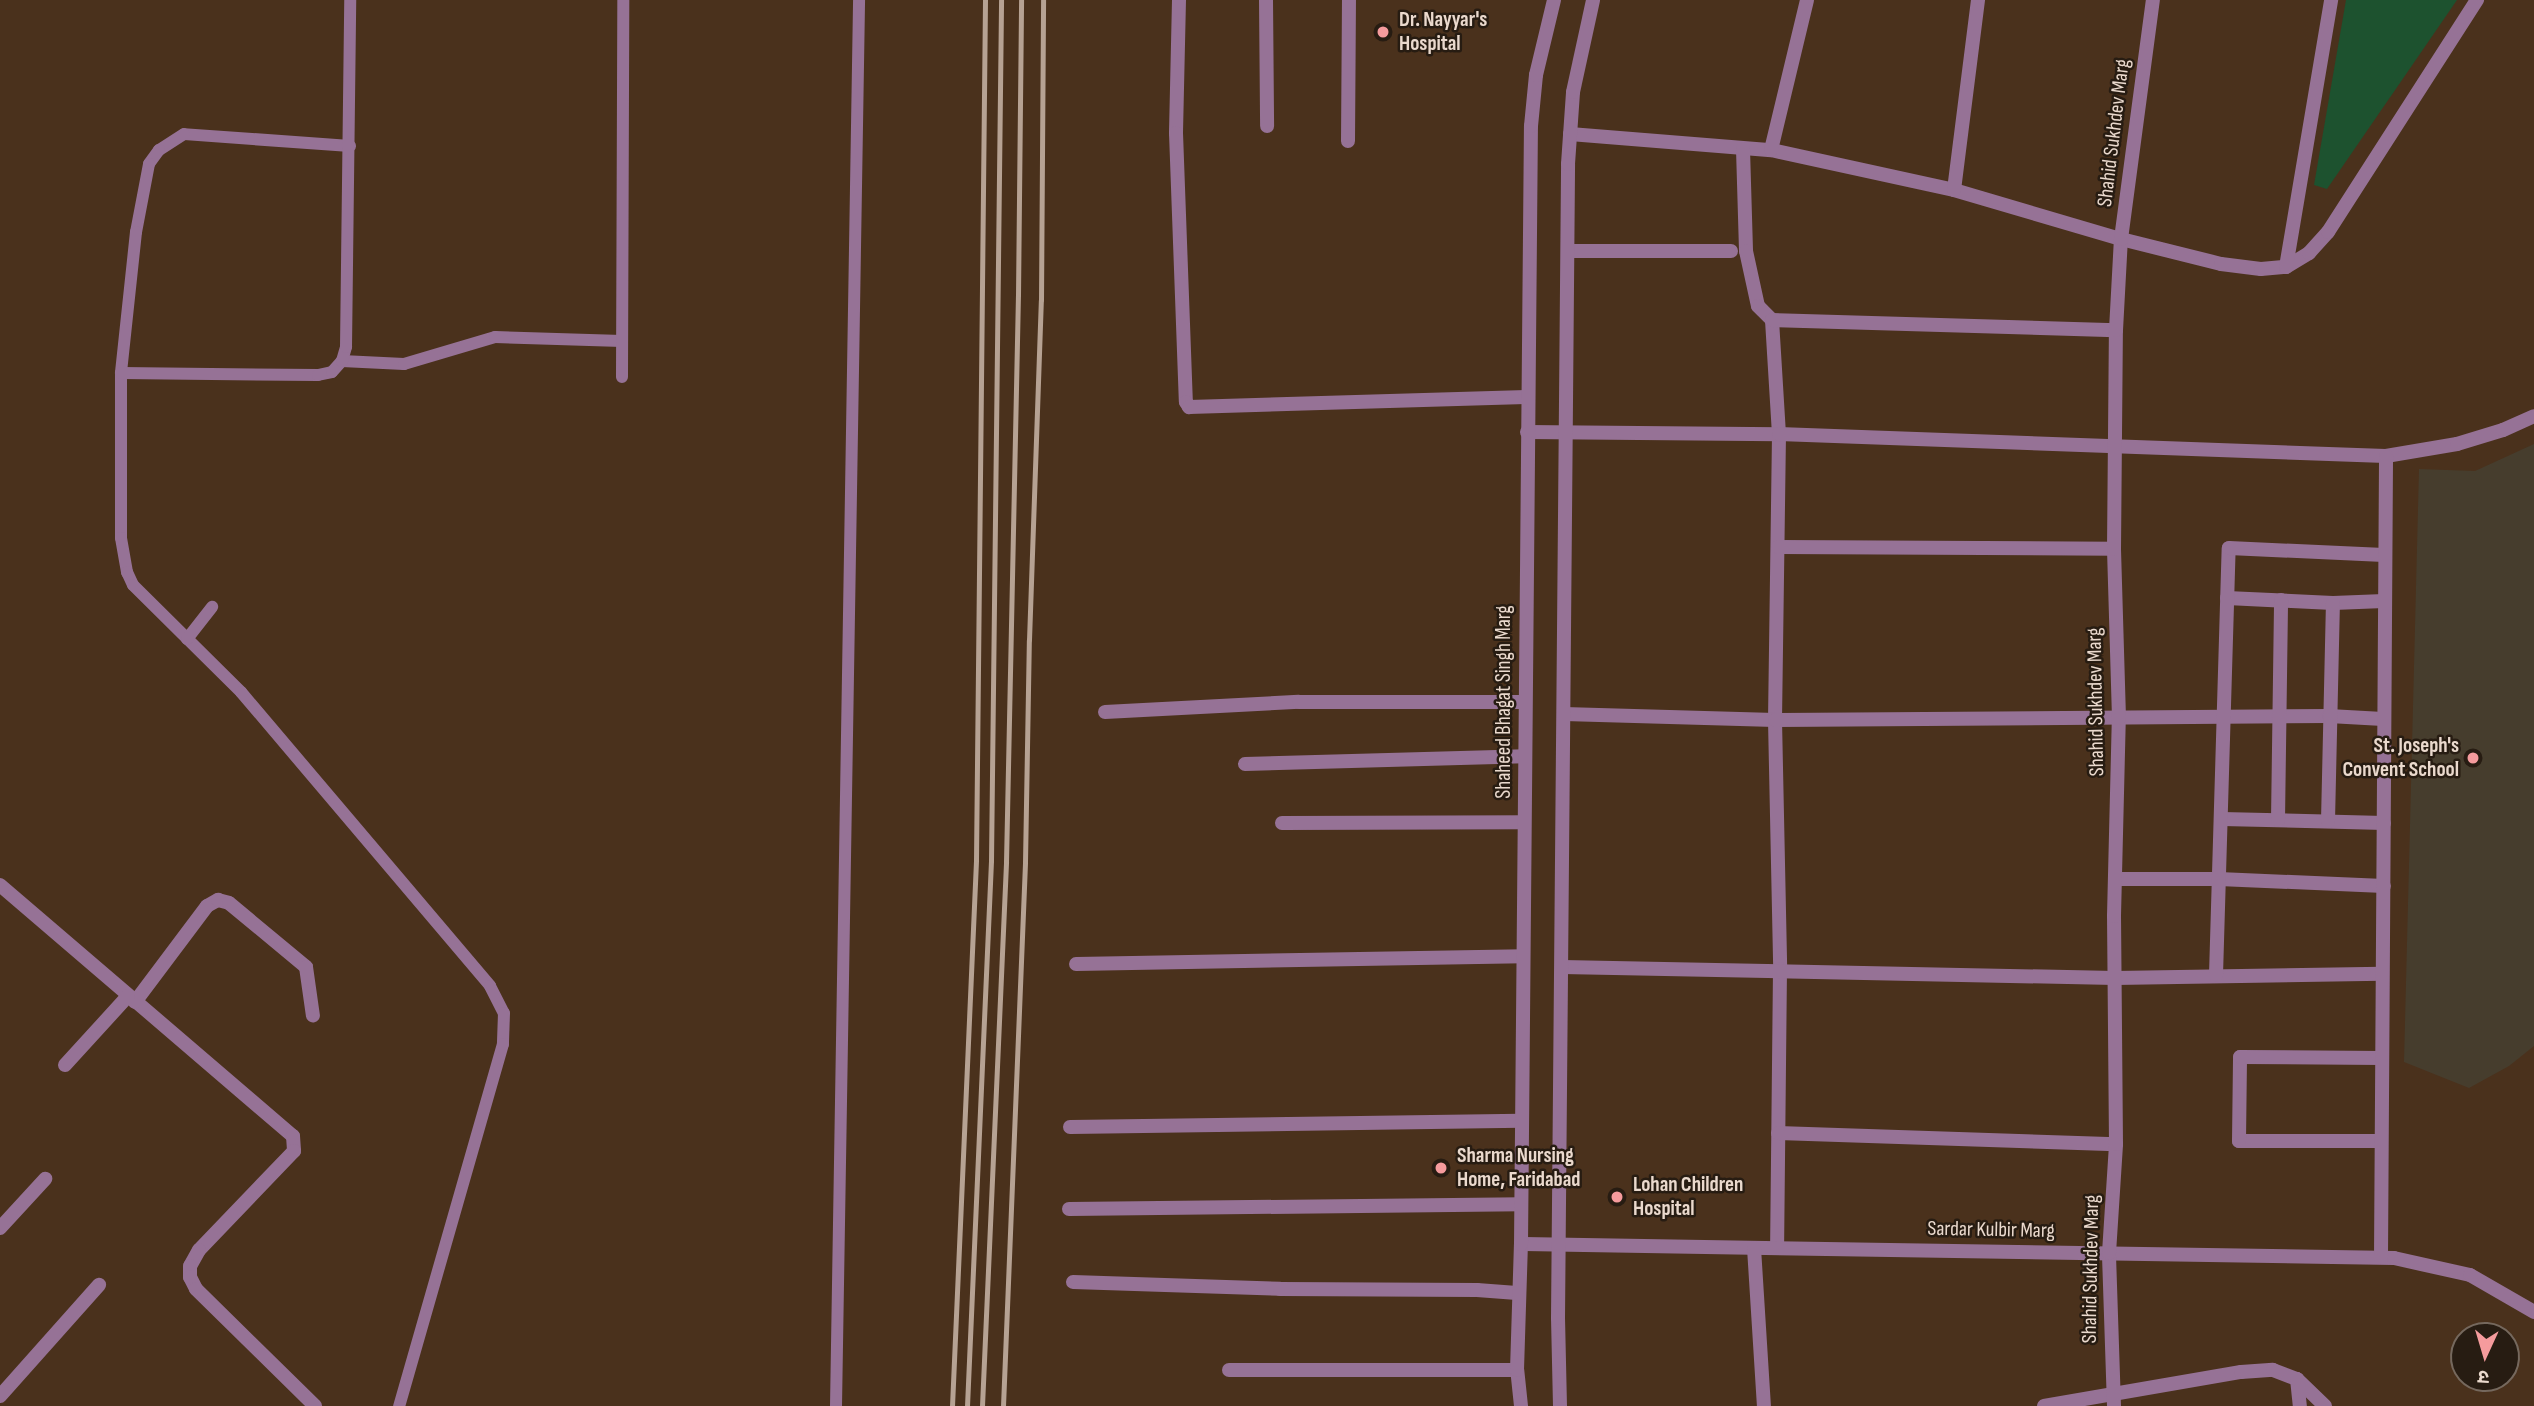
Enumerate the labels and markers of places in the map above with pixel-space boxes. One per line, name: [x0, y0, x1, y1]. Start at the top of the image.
place label: Dr. Nayyar's Hospital: [1399, 7, 1487, 57]
marker: Dr. Nayyar's Hospital: [1373, 22, 1393, 42]
place label: St. Joseph's Convent School: [2342, 733, 2459, 783]
marker: St. Joseph's Convent School: [2465, 750, 2481, 766]
place label: Sharma Nursing Home, Faridabad: [1457, 1143, 1580, 1193]
marker: Sharma Nursing Home, Faridabad: [1431, 1158, 1451, 1178]
place label: Lohan Children Hospital: [1633, 1172, 1743, 1222]
marker: Lohan Children Hospital: [1607, 1187, 1627, 1207]

